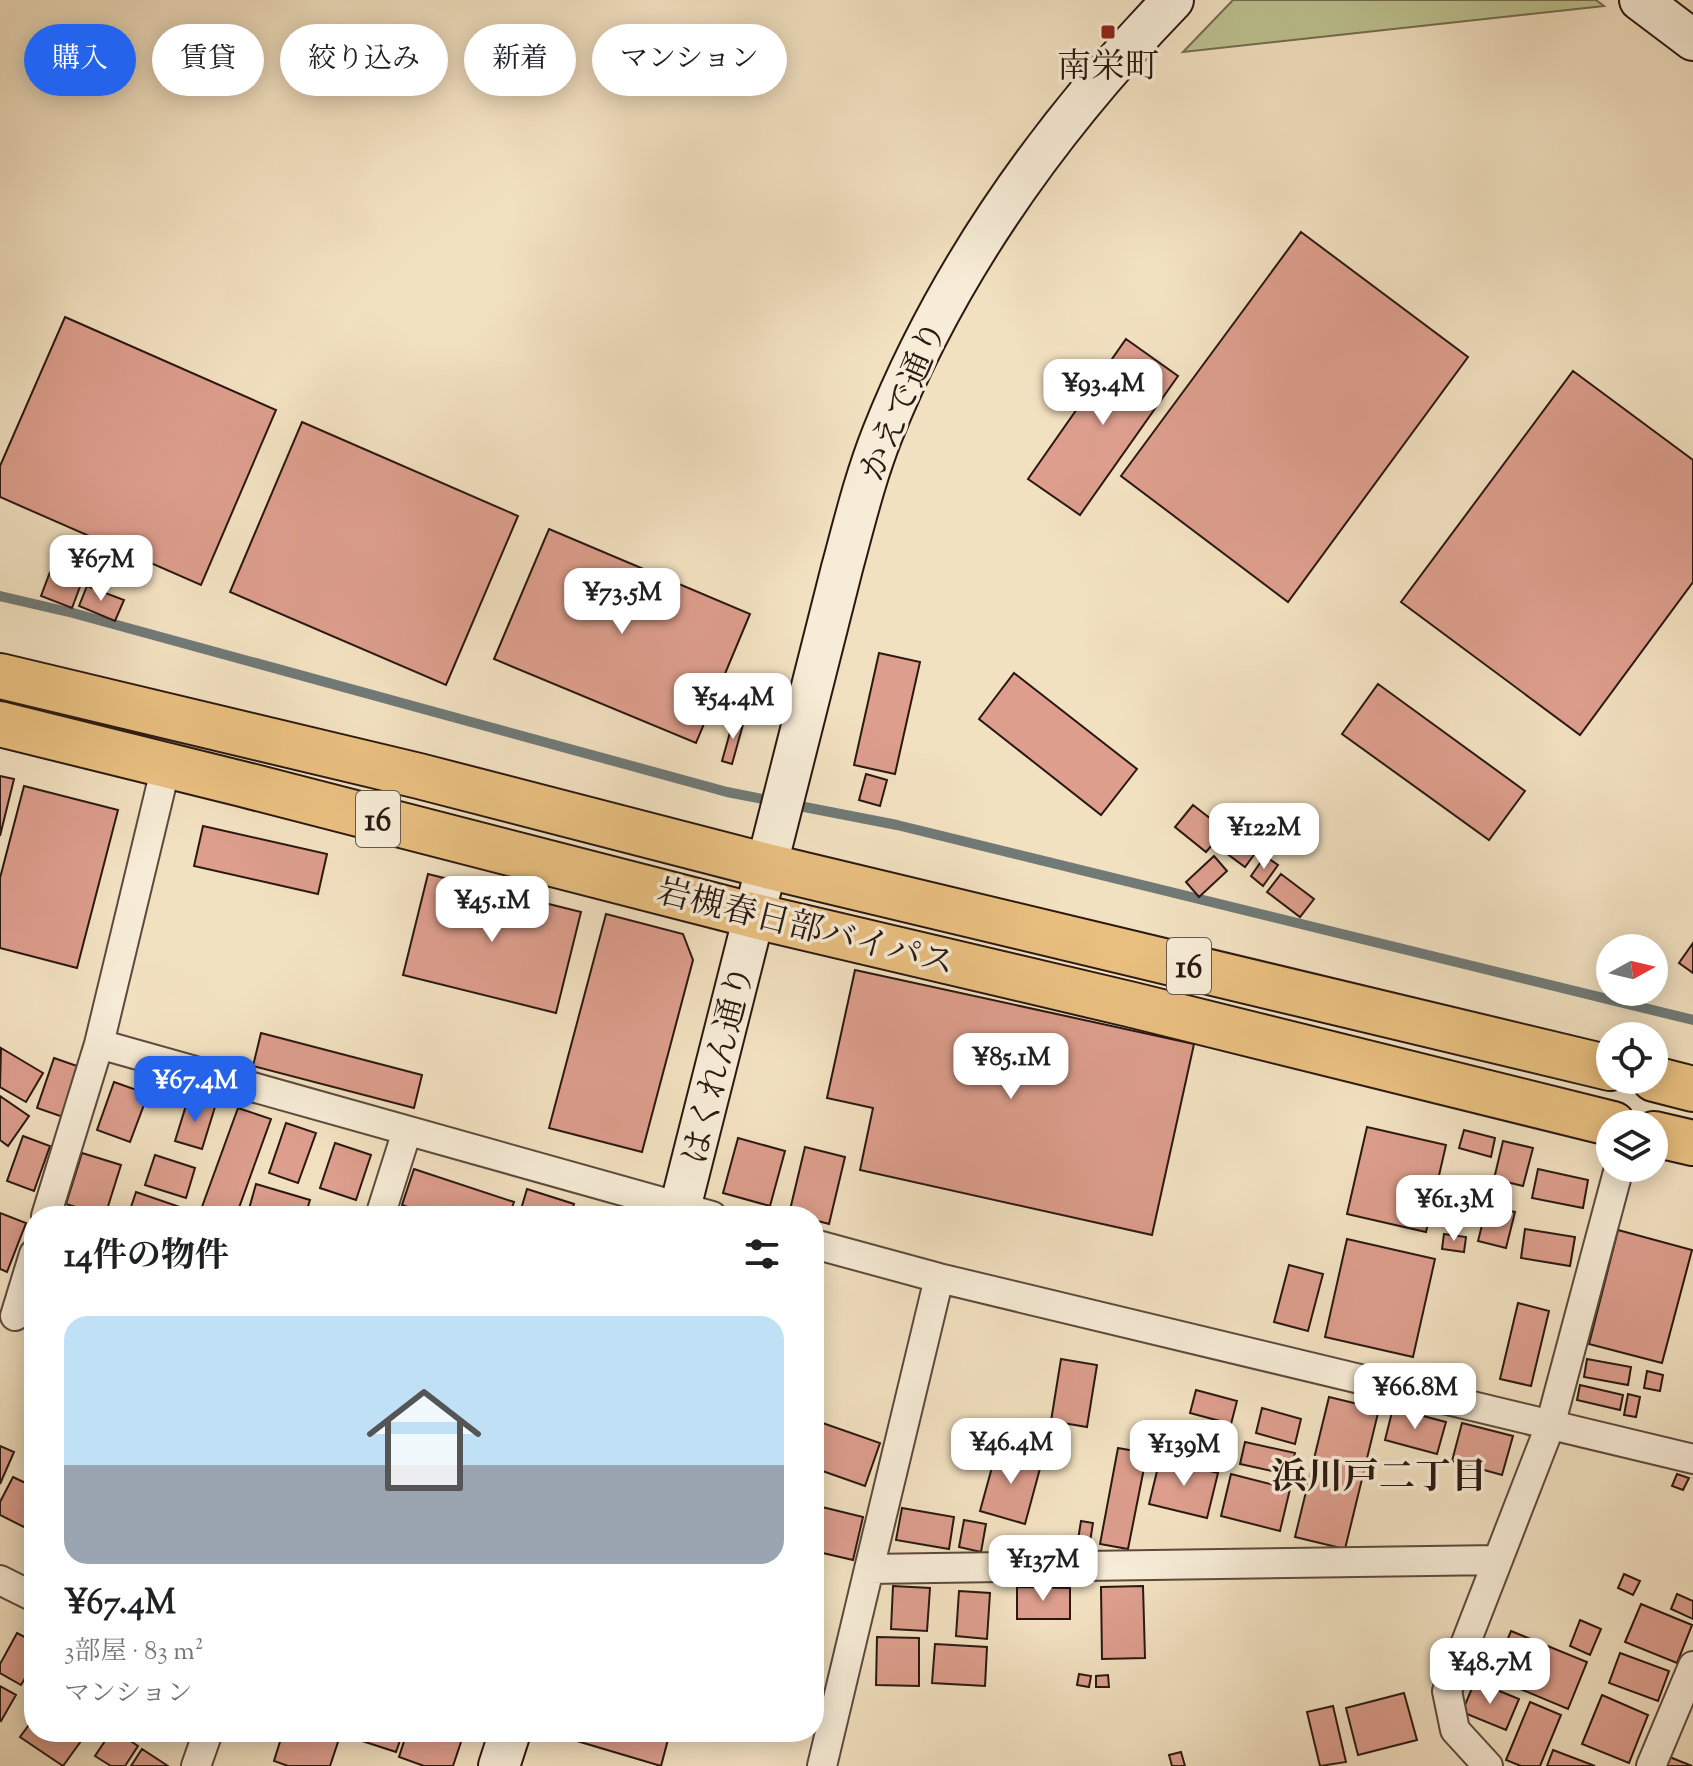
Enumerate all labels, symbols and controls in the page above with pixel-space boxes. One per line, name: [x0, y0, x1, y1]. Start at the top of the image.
marker: 南栄町: [1099, 23, 1117, 41]
chip: 購入: [24, 24, 136, 96]
chip: 賃貸: [152, 24, 264, 96]
chip: 絞り込み: [280, 24, 448, 96]
chip: 新着: [464, 24, 576, 96]
chip: マンション: [592, 24, 787, 96]
place label: 南栄町: [1057, 44, 1159, 93]
street label: かえで通り: [849, 314, 961, 489]
pin: ¥93.4M: [1038, 359, 1168, 427]
text: ¥93.4M: [1061, 366, 1145, 403]
pin: ¥67M: [54, 535, 148, 603]
text: ¥67M: [68, 542, 134, 579]
pin: ¥73.5M: [557, 568, 687, 636]
text: ¥73.5M: [582, 575, 662, 612]
pin: ¥54.4M: [668, 673, 798, 741]
text: ¥54.4M: [692, 680, 774, 717]
road number: 16: [356, 791, 400, 847]
pin: ¥122M: [1208, 803, 1320, 871]
text: ¥122M: [1227, 810, 1301, 847]
street label: 岩槻春日部バイパス: [651, 869, 959, 990]
pin: ¥45.1M: [427, 876, 557, 944]
text: ¥45.1M: [454, 883, 530, 920]
north arrow: [1596, 934, 1668, 1006]
map controls: [1596, 934, 1668, 1182]
road number: 16: [1167, 938, 1211, 994]
street label: はくれん通り: [672, 960, 769, 1170]
button: locate: [1596, 1022, 1668, 1094]
pin: ¥85.1M: [946, 1033, 1076, 1101]
text: ¥85.1M: [971, 1040, 1051, 1077]
pin: ¥67.4M: [130, 1056, 260, 1124]
text: ¥67.4M: [152, 1063, 238, 1100]
button: layers: [1596, 1110, 1668, 1182]
pin: ¥61.3M: [1389, 1175, 1519, 1243]
text: ¥61.3M: [1414, 1182, 1494, 1219]
icon: filters: [740, 1232, 784, 1276]
text: 14件の物件: [64, 1233, 229, 1282]
pin: ¥66.8M: [1350, 1363, 1480, 1431]
icon: home: [352, 1368, 496, 1512]
text: ¥66.8M: [1372, 1370, 1458, 1407]
pin: ¥46.4M: [946, 1418, 1076, 1486]
pin: ¥139M: [1128, 1420, 1240, 1488]
text: ¥46.4M: [969, 1425, 1053, 1462]
text: ¥139M: [1148, 1427, 1220, 1464]
district label: 浜川戸二丁目: [1271, 1453, 1487, 1505]
pin: ¥137M: [987, 1535, 1099, 1603]
text: ¥137M: [1007, 1542, 1079, 1579]
text: ¥67.4M: [64, 1580, 176, 1629]
text: 3部屋 · 83 m²: [64, 1634, 203, 1671]
pin: ¥48.7M: [1425, 1638, 1555, 1706]
text: ¥48.7M: [1448, 1645, 1532, 1682]
text: マンション: [64, 1676, 193, 1713]

